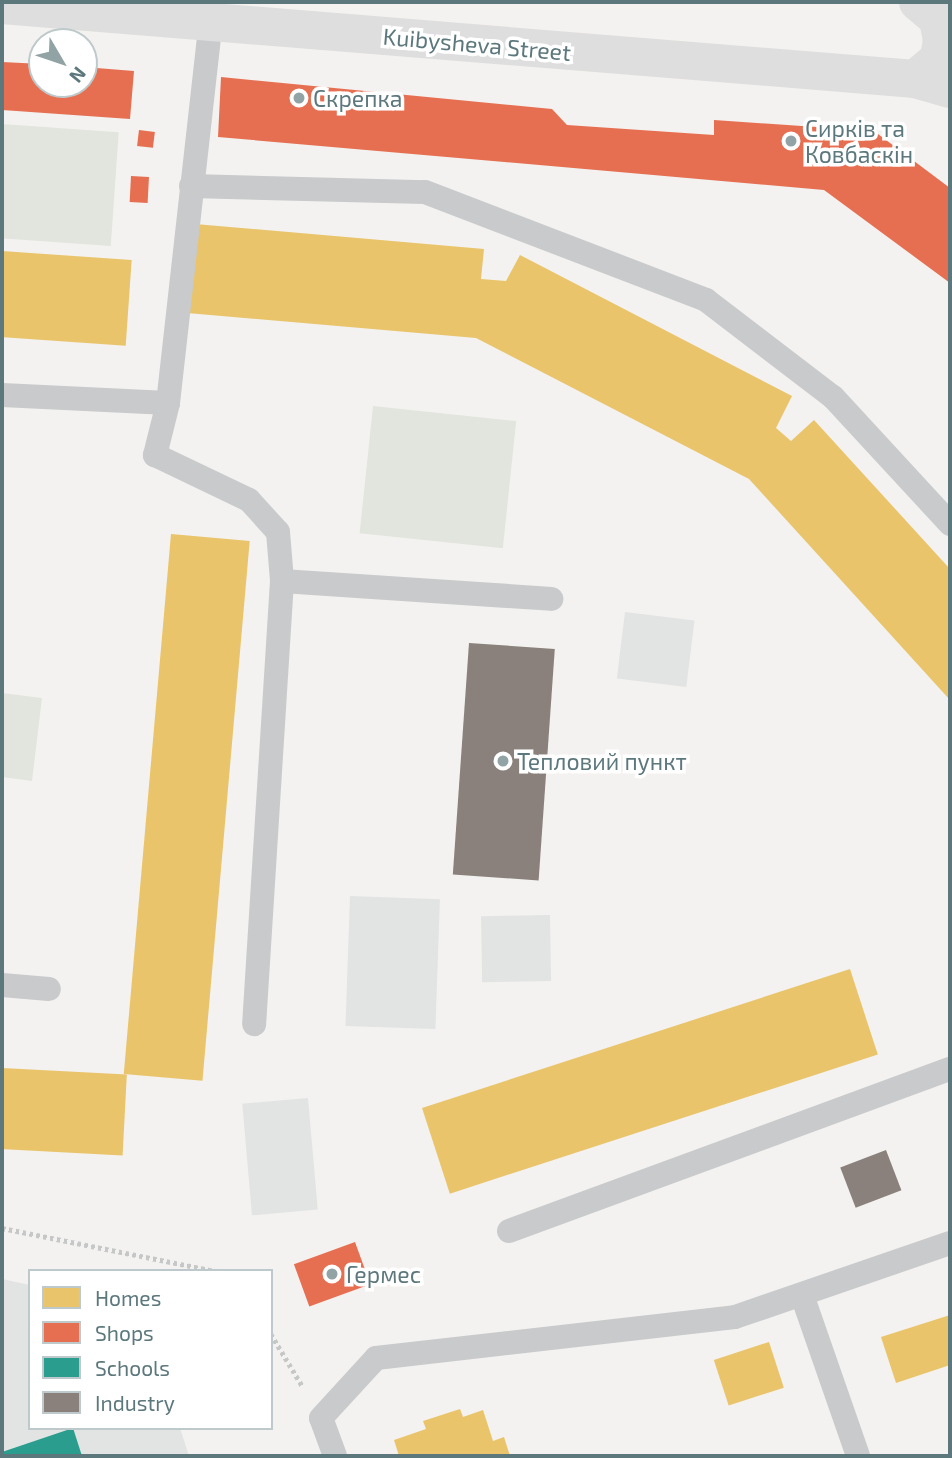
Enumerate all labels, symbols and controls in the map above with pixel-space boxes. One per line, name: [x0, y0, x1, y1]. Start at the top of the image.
street label: Kuibysheva Street: [382, 22, 572, 66]
north arrow: [28, 28, 98, 98]
text: N: [65, 63, 91, 88]
place label: Скрепка: [313, 84, 403, 112]
marker: Скрепка: [291, 90, 307, 106]
place label: Сирків та Ковбаскін: [805, 114, 913, 168]
marker: Сирків та Ковбаскін: [783, 133, 799, 149]
place label: Тепловий пункт: [517, 747, 687, 775]
marker: Тепловий пункт: [495, 753, 511, 769]
place label: Гермес: [346, 1260, 421, 1288]
marker: Гермес: [324, 1266, 340, 1282]
legend: [28, 1269, 273, 1430]
text: Homes: [95, 1285, 161, 1310]
text: Shops: [95, 1320, 154, 1345]
text: Schools: [95, 1355, 170, 1380]
text: Industry: [95, 1390, 175, 1415]

